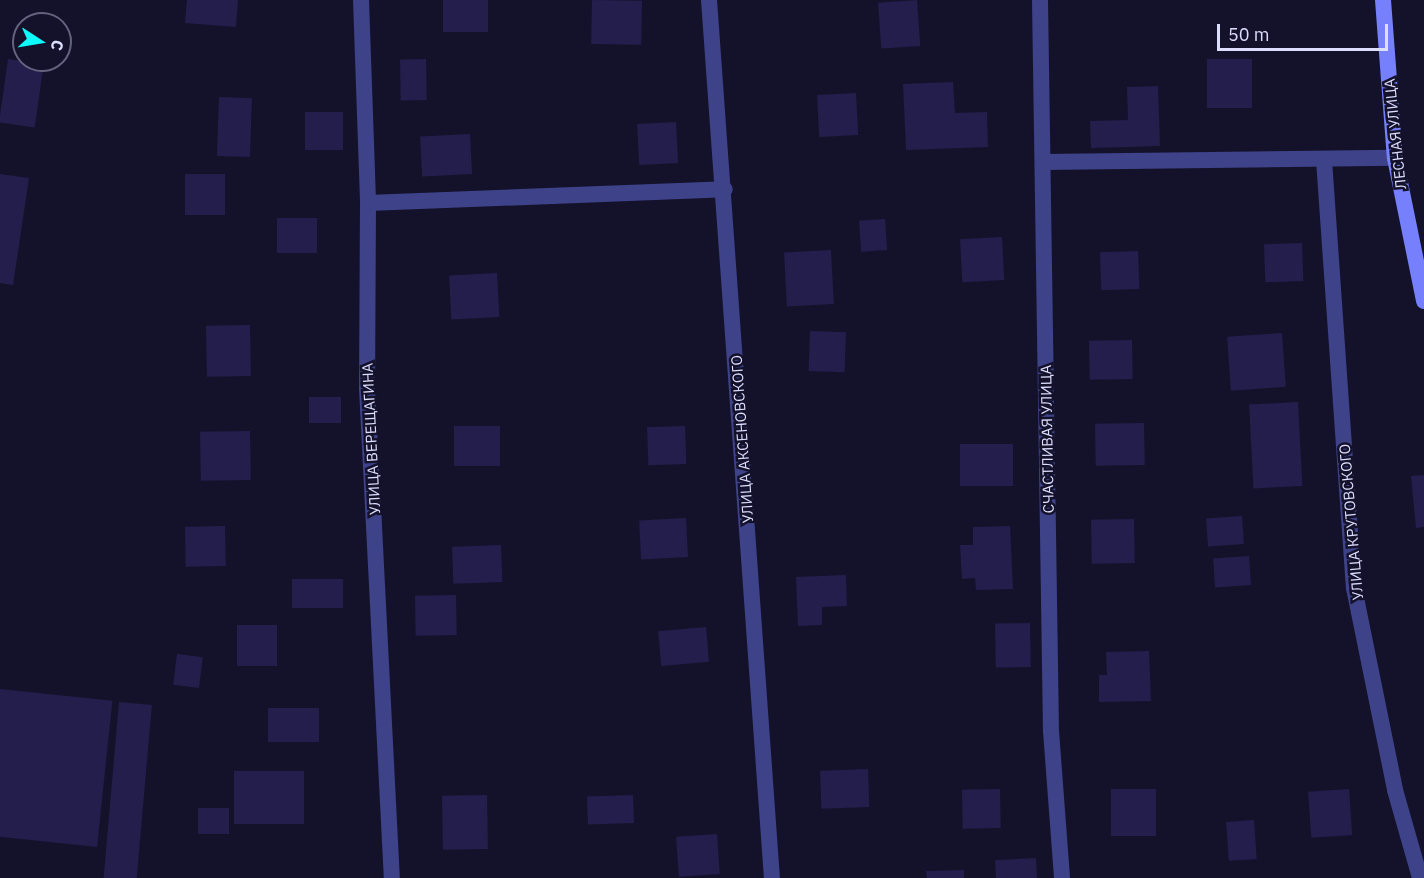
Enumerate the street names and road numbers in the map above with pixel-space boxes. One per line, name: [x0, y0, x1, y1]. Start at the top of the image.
street label: ЛЕСНАЯ УЛИЦА: [1380, 78, 1410, 190]
street label: УЛИЦА АКСЕНОВСКОГО: [727, 354, 757, 524]
street label: УЛИЦА ВЕРЕЩАГИНА: [358, 362, 384, 516]
street label: СЧАСТЛИВАЯ УЛИЦА: [1037, 365, 1057, 513]
street label: УЛИЦА КРУТОВСКОГО: [1335, 443, 1367, 601]

